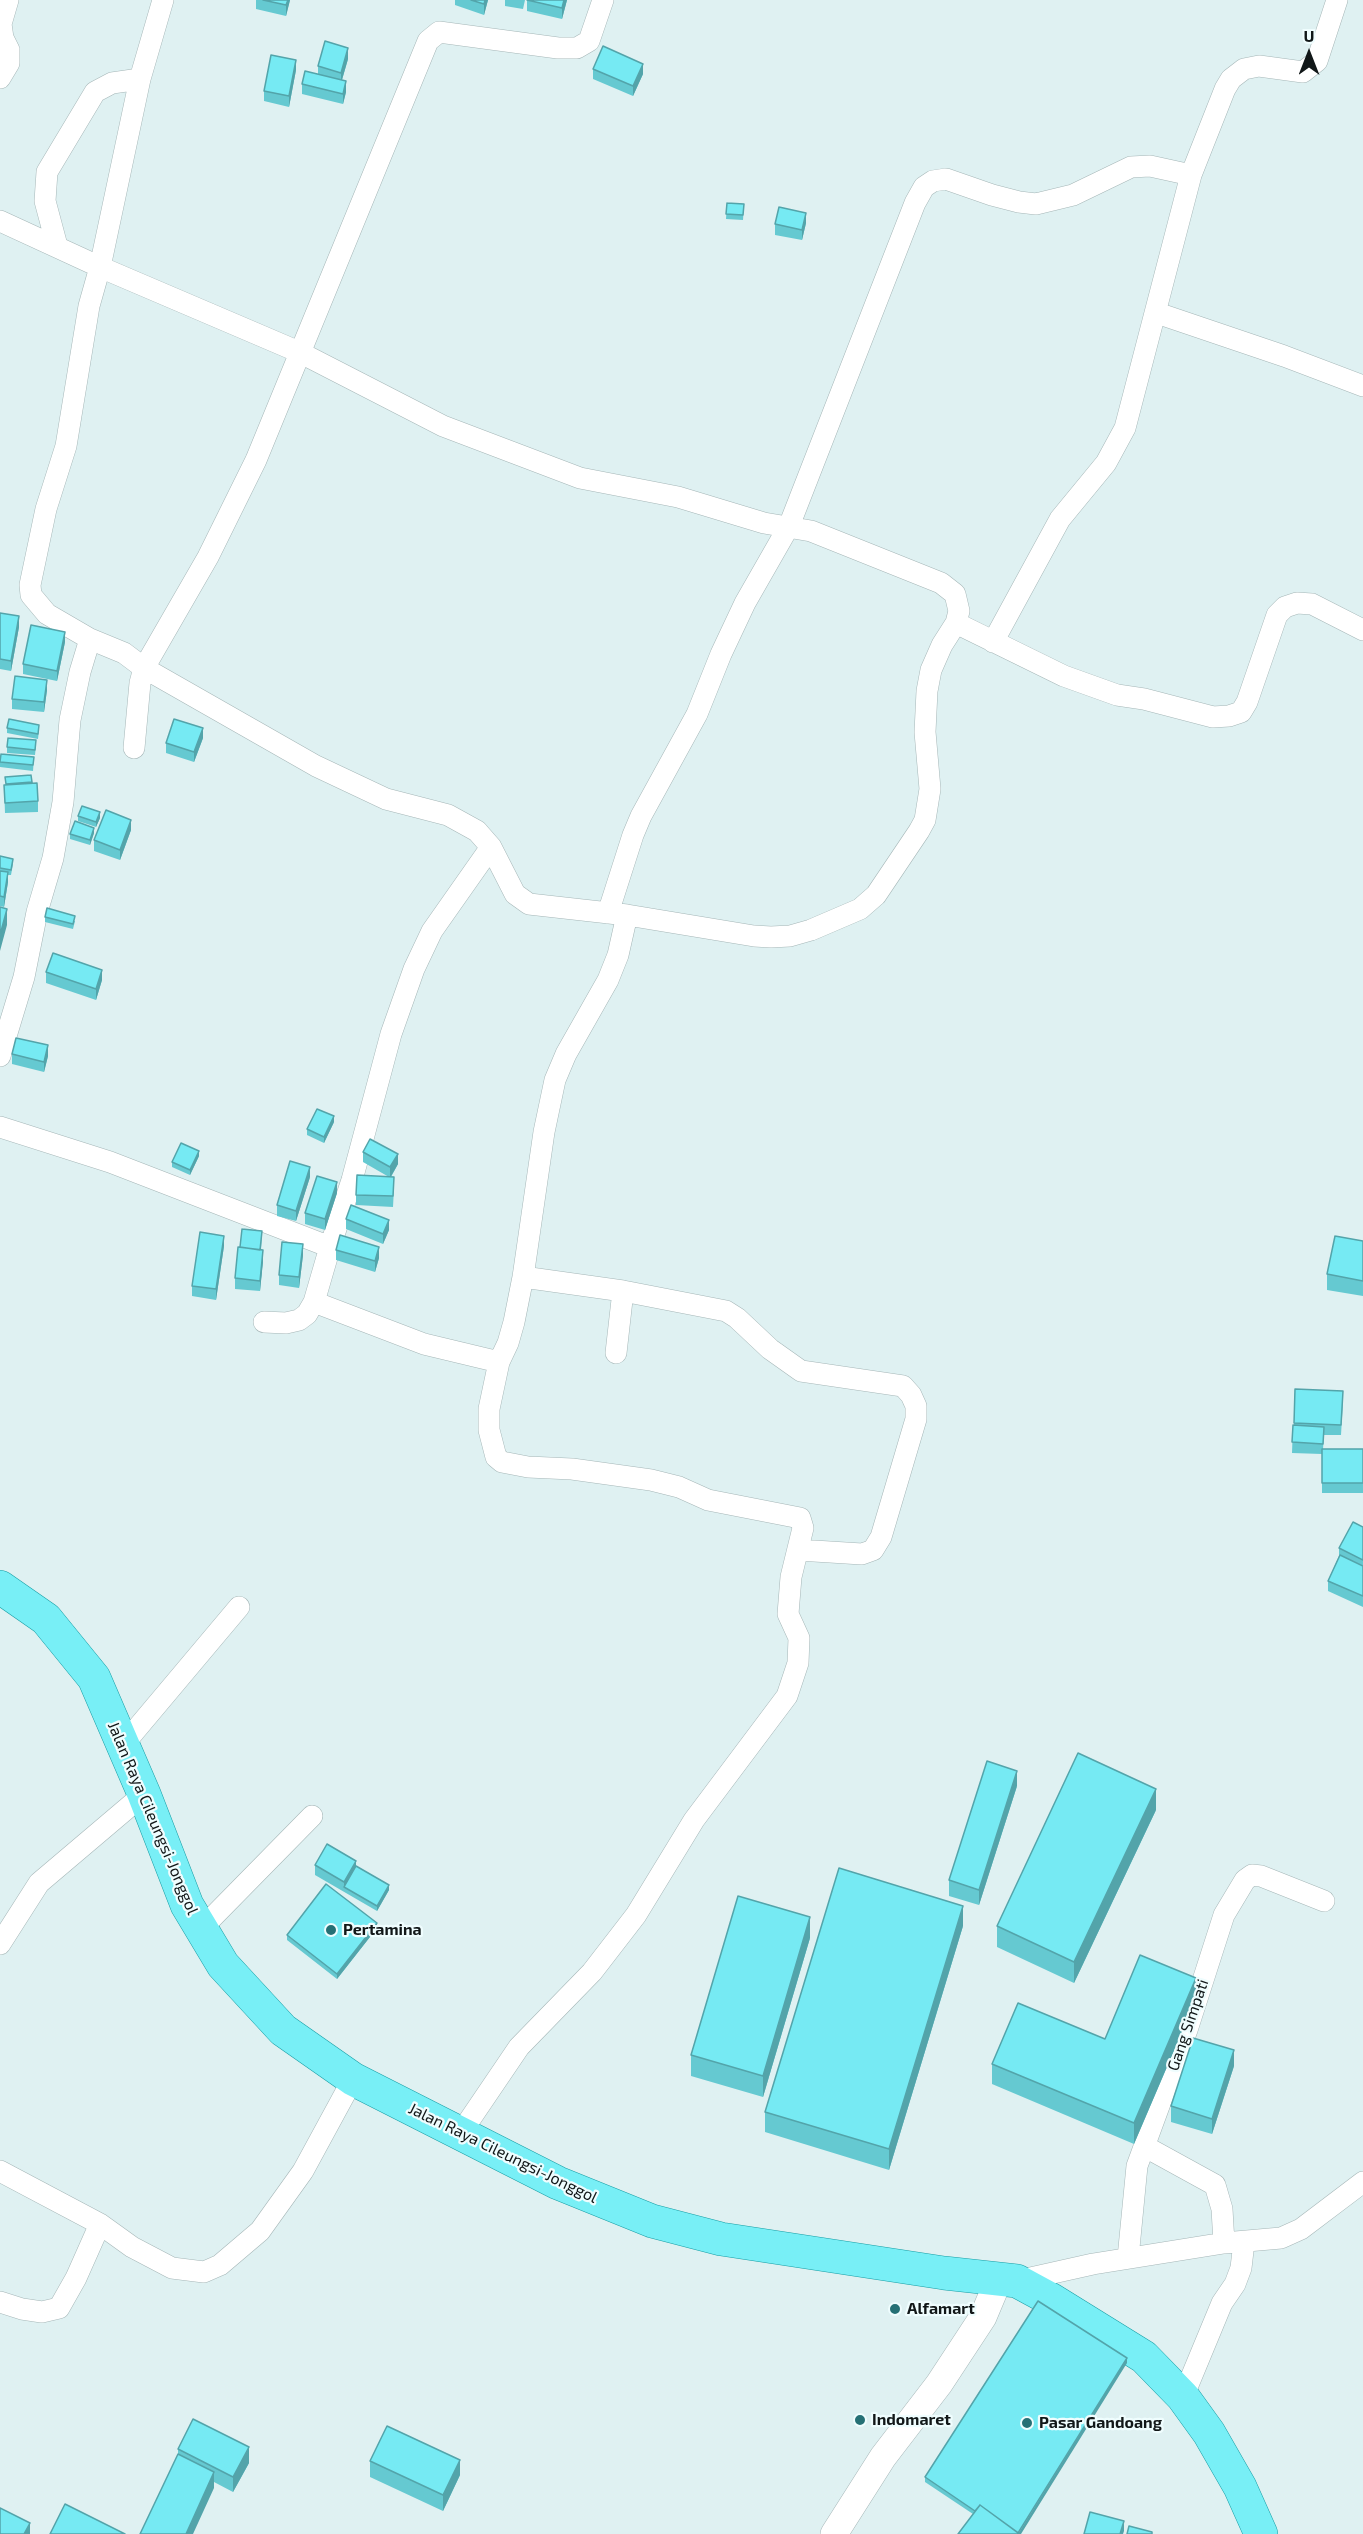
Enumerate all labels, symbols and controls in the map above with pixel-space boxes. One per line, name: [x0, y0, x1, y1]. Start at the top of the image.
north arrow: [1279, 24, 1339, 84]
text: U: [1304, 26, 1314, 45]
street label: Jalan Raya Cileungsi-Jonggol: [104, 1719, 202, 1917]
place label: Pertamina: [343, 1920, 422, 1940]
marker: Pertamina: [324, 1923, 338, 1937]
street label: Gang Simpati: [1163, 1977, 1213, 2073]
street label: Jalan Raya Cileungsi-Jonggol: [405, 2099, 601, 2207]
place label: Alfamart: [907, 2299, 975, 2319]
marker: Alfamart: [888, 2302, 902, 2316]
place label: Indomaret: [872, 2410, 951, 2430]
marker: Indomaret: [853, 2413, 867, 2427]
place label: Pasar Gandoang: [1039, 2413, 1162, 2433]
marker: Pasar Gandoang: [1020, 2416, 1034, 2430]

